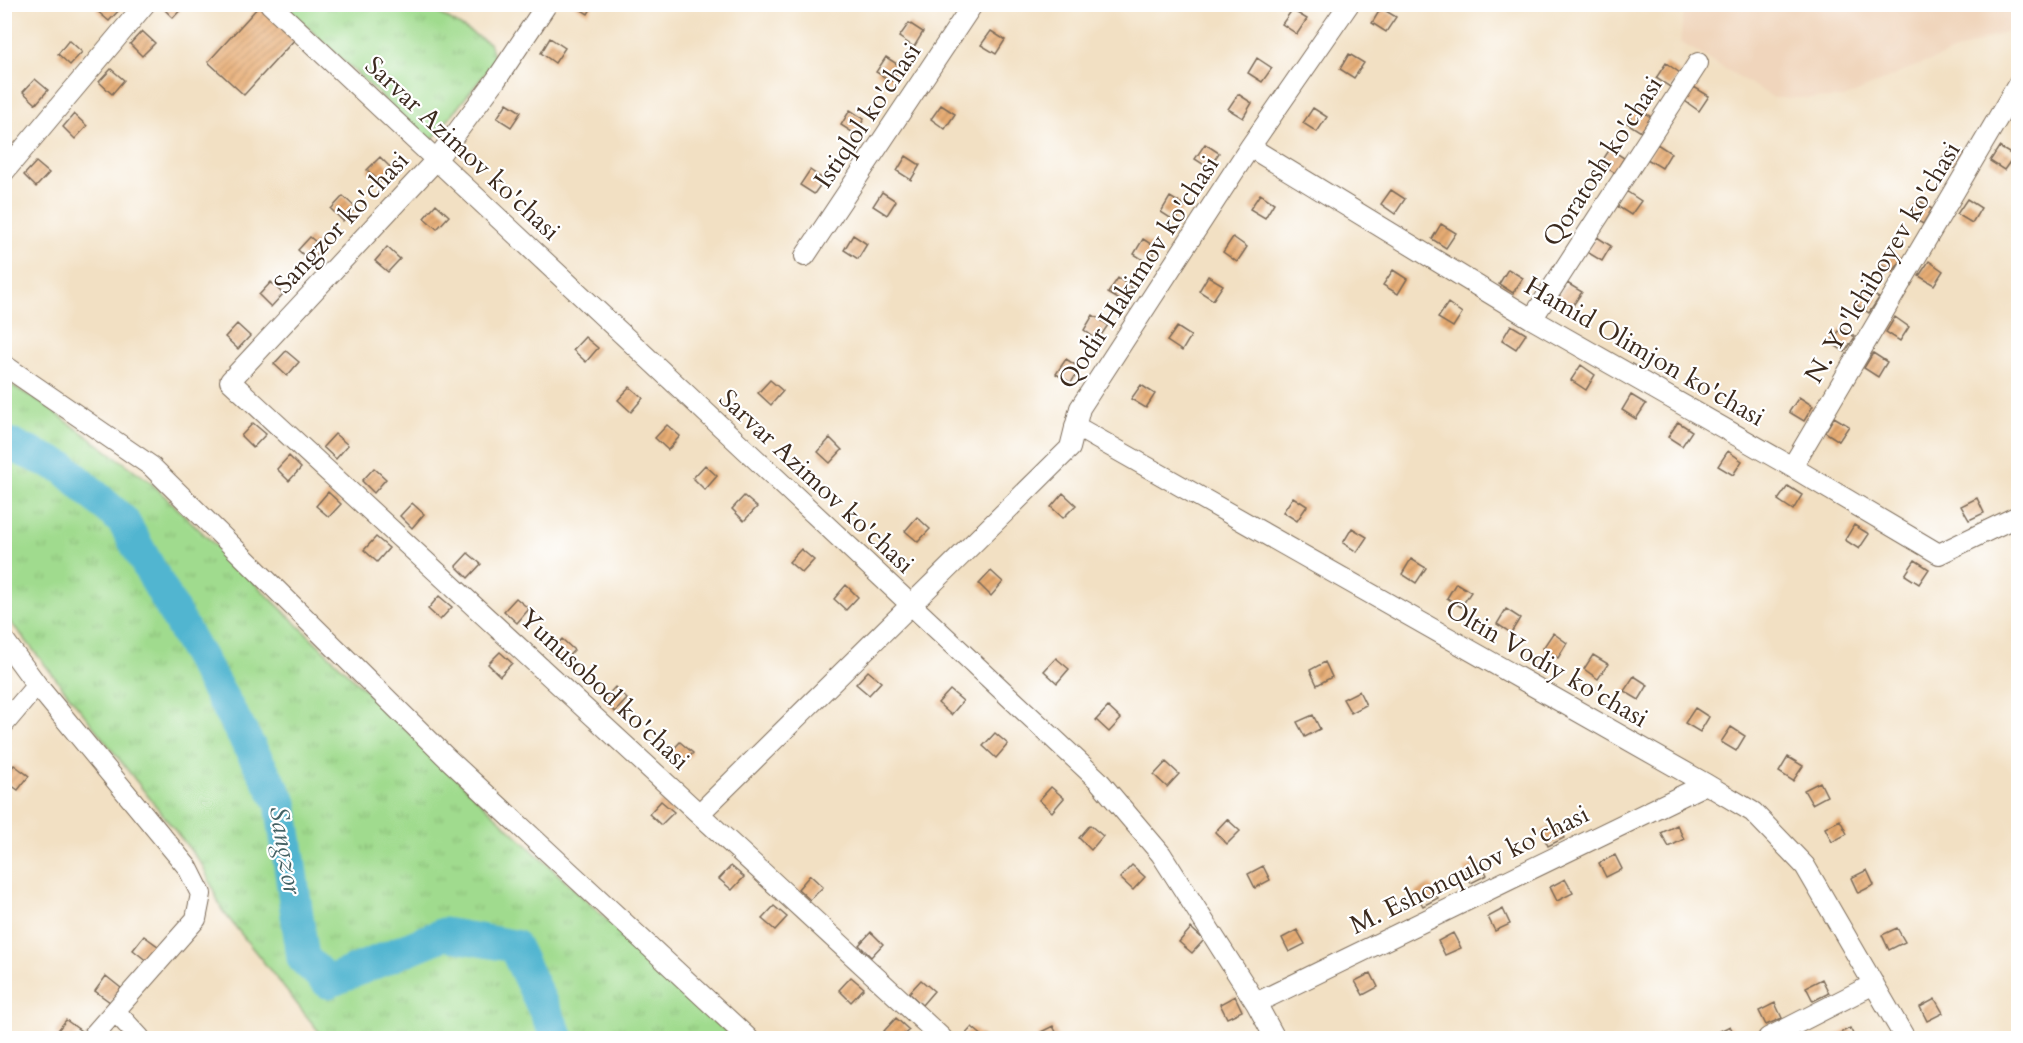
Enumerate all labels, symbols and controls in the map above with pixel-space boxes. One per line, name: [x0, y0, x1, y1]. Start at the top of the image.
street label: Istiqlol ko'chasi: [806, 36, 929, 195]
street label: Sarvar Azimov ko'chasi: [357, 48, 568, 248]
street label: Qoratosh ko'chasi: [1534, 69, 1671, 253]
street label: N. Yo'lchiboyev ko'chasi: [1796, 135, 1969, 390]
street label: Sangzor ko'chasi: [266, 143, 417, 301]
street label: Qodir Hakimov ko'chasi: [1050, 149, 1227, 396]
street label: Hamid Olimjon ko'chasi: [1518, 268, 1771, 435]
street label: Sarvar Azimov ko'chasi: [711, 381, 922, 581]
street label: Oltin Vodiy ko'chasi: [1439, 591, 1655, 736]
street label: Yunusobod ko'chasi: [512, 601, 698, 778]
street label: M. Eshonqulov ko'chasi: [1344, 796, 1595, 943]
water label: Sangzor: [260, 803, 312, 898]

